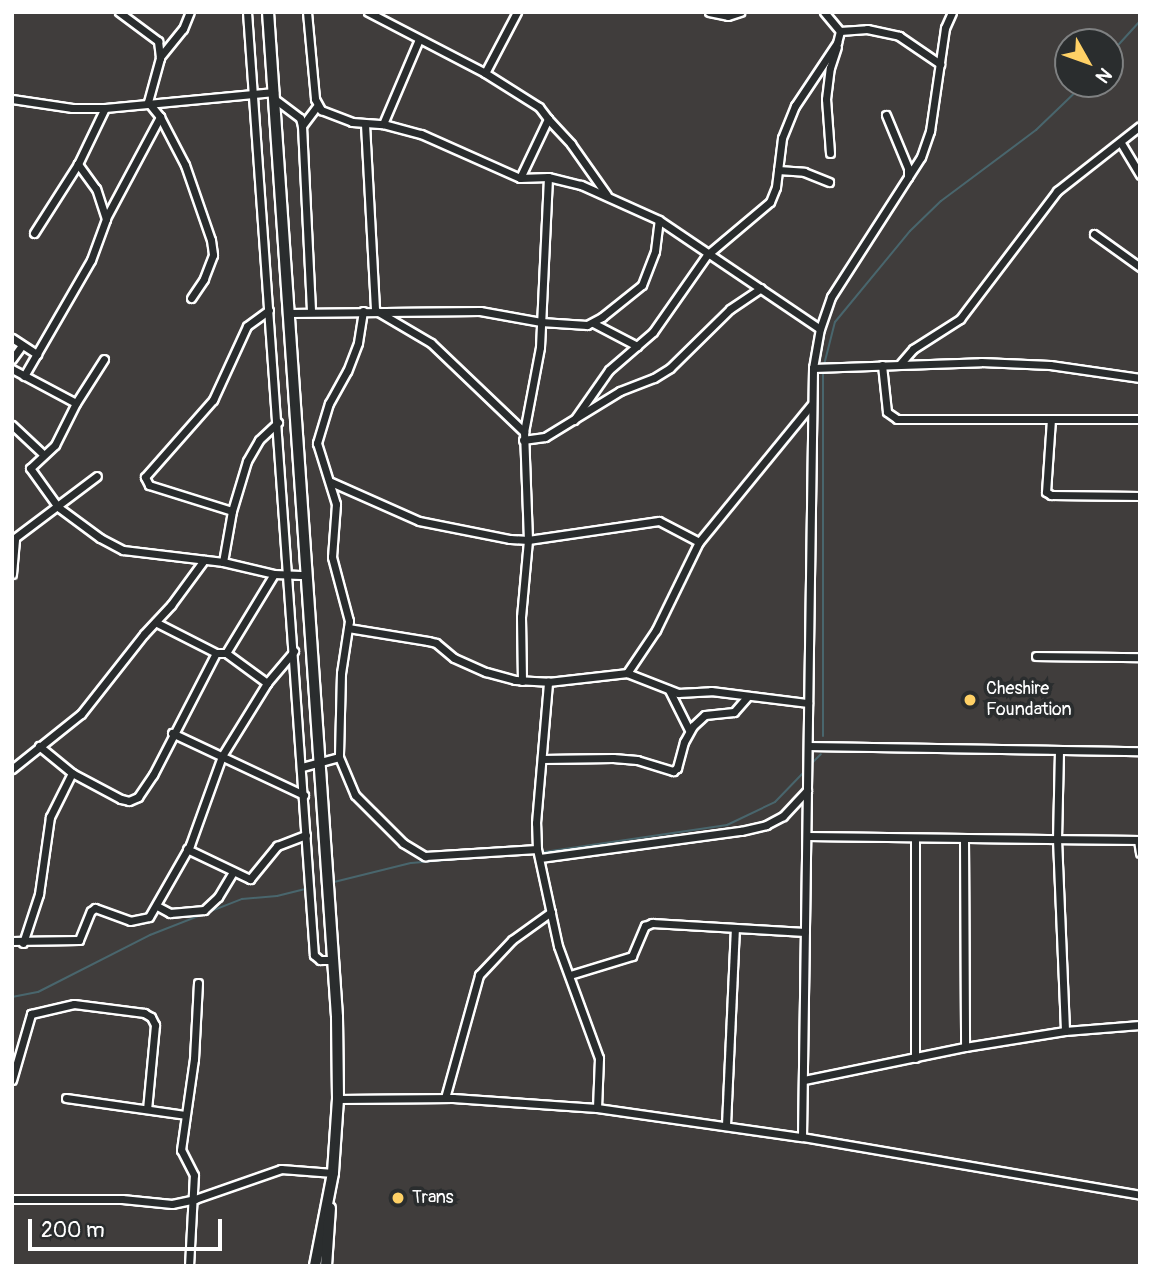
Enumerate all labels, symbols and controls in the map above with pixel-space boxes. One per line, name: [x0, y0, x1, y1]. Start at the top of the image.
north arrow: [1054, 28, 1124, 98]
text: N: [1090, 63, 1117, 88]
place label: Cheshire Foundation: [986, 679, 1072, 722]
marker: Cheshire Foundation: [960, 690, 980, 710]
place label: Trans: [412, 1187, 454, 1209]
marker: Trans: [390, 1190, 406, 1206]
scale bar: [32, 1204, 226, 1248]
text: 200 m: [41, 1217, 105, 1244]

